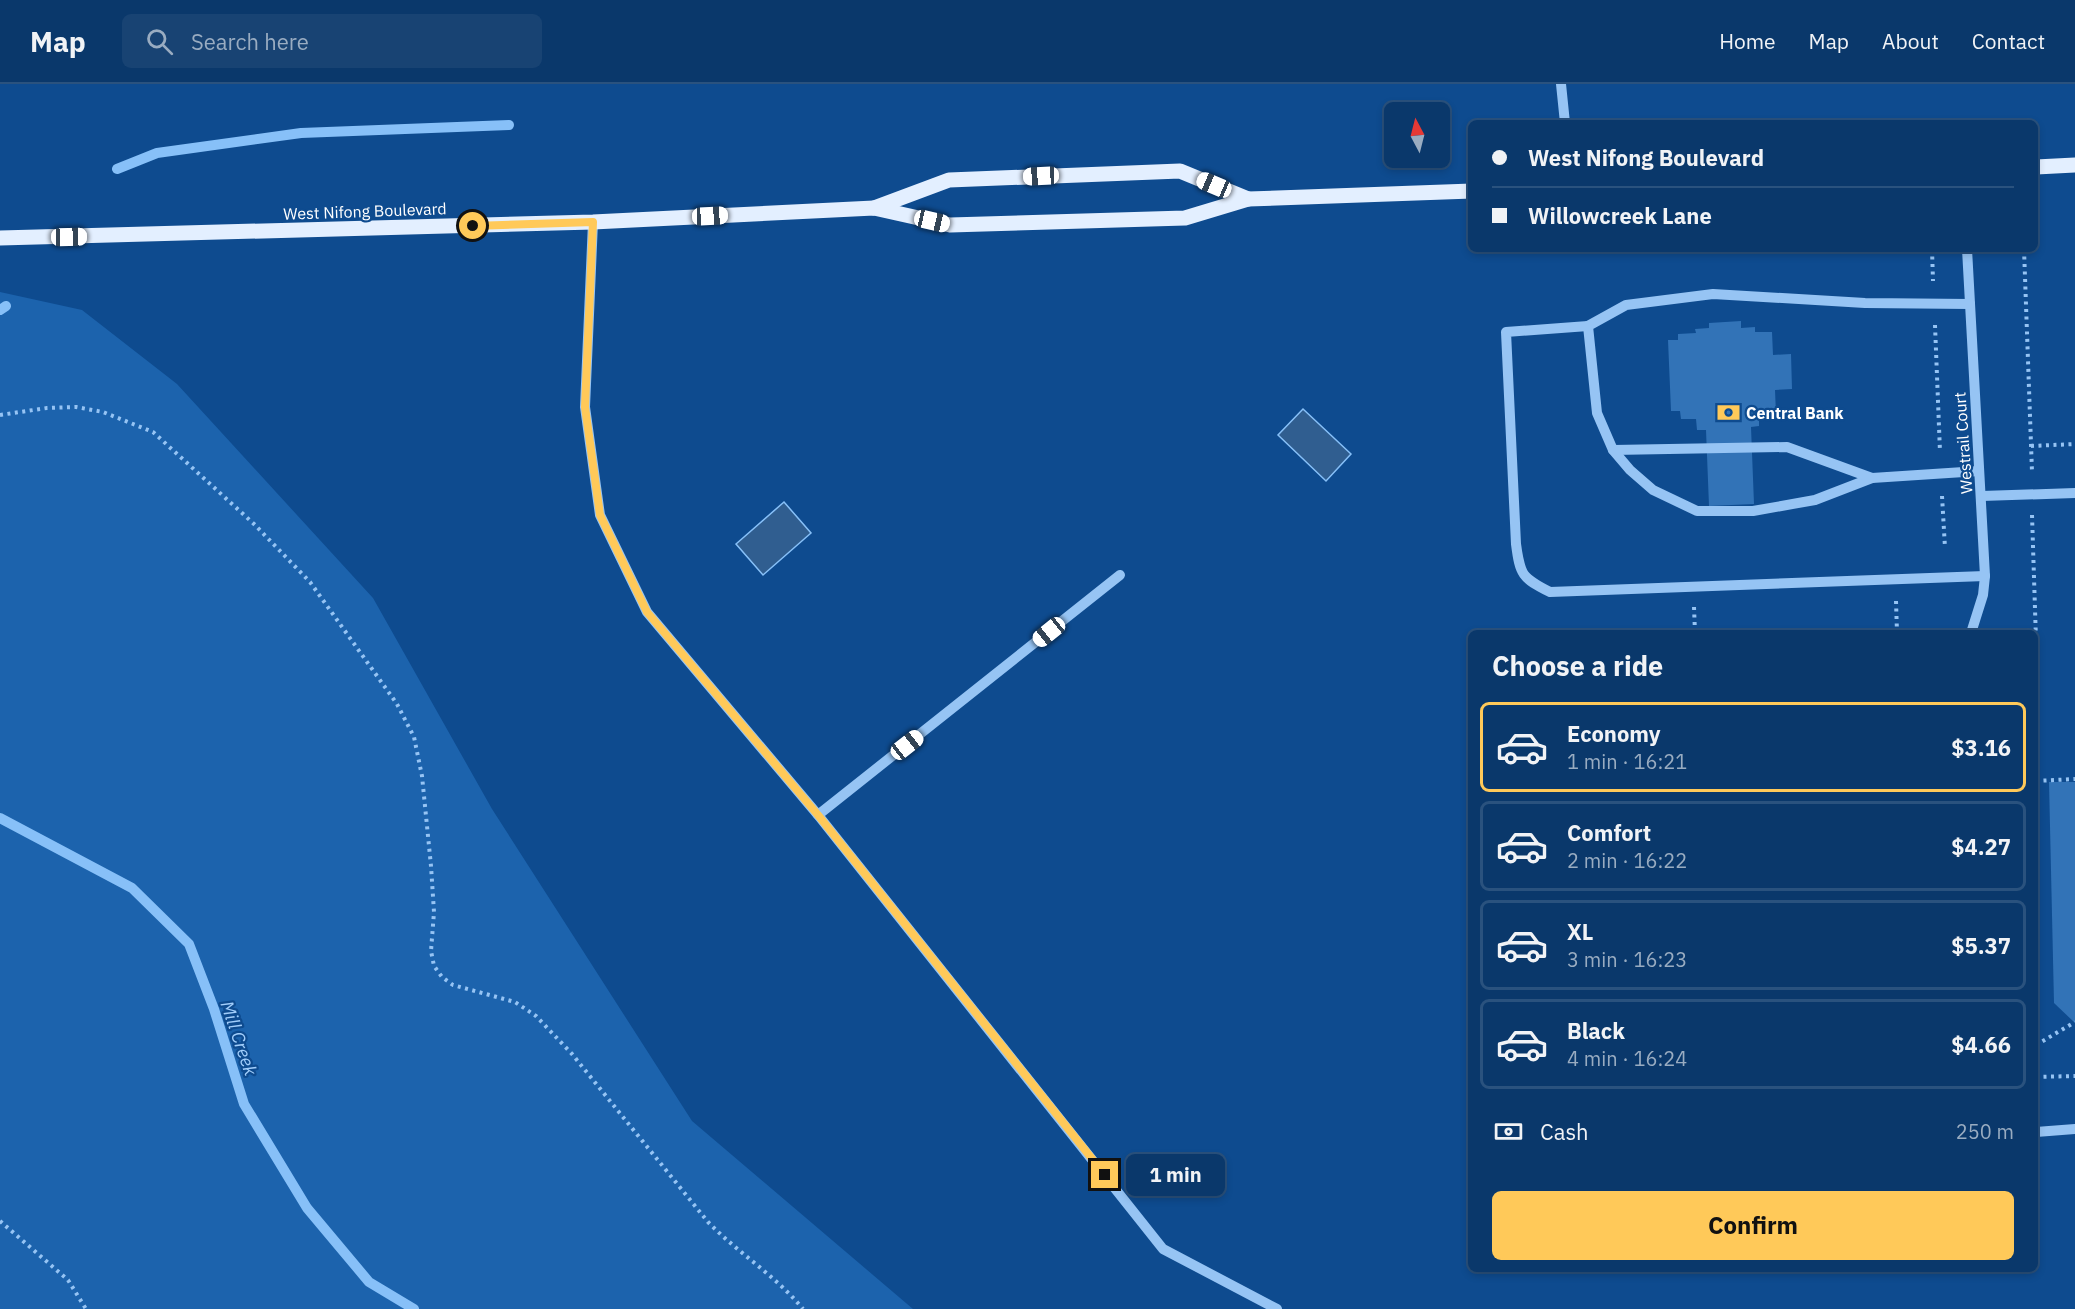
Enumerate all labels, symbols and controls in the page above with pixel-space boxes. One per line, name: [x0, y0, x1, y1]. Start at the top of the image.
search box: [122, 14, 542, 68]
text: Map: [30, 23, 86, 60]
icon: search: [143, 25, 176, 58]
text: Search here: [191, 27, 309, 56]
text: Home: [1719, 27, 1776, 55]
text: Map: [1809, 27, 1849, 55]
text: About: [1882, 27, 1939, 55]
text: Contact: [1972, 27, 2045, 55]
north arrow: [1384, 102, 1450, 168]
map controls: [1384, 102, 1450, 168]
text: West Nifong Boulevard: [1528, 143, 1764, 172]
car: [1023, 166, 1059, 186]
car: [1194, 170, 1234, 200]
street label: West Nifong Boulevard: [283, 198, 447, 224]
text: Willowcreek Lane: [1528, 201, 1712, 230]
car: [692, 206, 728, 226]
car: [912, 208, 952, 234]
route start: [459, 212, 486, 239]
car: [51, 228, 87, 246]
street label: Westrail Court: [1949, 391, 1977, 495]
bank icon: Central Bank: [1715, 400, 1741, 426]
place label: Central Bank: [1746, 403, 1844, 423]
car: [1029, 614, 1069, 650]
text: Choose a ride: [1492, 648, 1663, 683]
text: Economy: [1567, 719, 1661, 748]
icon: car: [1495, 720, 1549, 774]
car: [887, 727, 927, 763]
text: $3.16: [1951, 733, 2011, 762]
text: 1 min · 16:21: [1567, 748, 1687, 775]
text: Comfort: [1567, 818, 1651, 847]
icon: car: [1495, 819, 1549, 873]
text: $4.27: [1951, 832, 2011, 861]
text: 2 min · 16:22: [1567, 847, 1687, 874]
text: XL: [1567, 917, 1593, 946]
icon: car: [1495, 918, 1549, 972]
text: $5.37: [1951, 931, 2011, 960]
text: 3 min · 16:23: [1567, 946, 1687, 973]
water label: Mill Creek: [216, 998, 263, 1079]
text: Black: [1567, 1016, 1625, 1045]
icon: car: [1495, 1017, 1549, 1071]
text: $4.66: [1951, 1030, 2011, 1059]
text: 4 min · 16:24: [1567, 1045, 1687, 1072]
icon: cash: [1492, 1115, 1525, 1148]
text: Cash: [1540, 1117, 1589, 1146]
text: 250 m: [1956, 1118, 2014, 1145]
callout: 1 min: [1126, 1154, 1225, 1196]
route end: [1091, 1161, 1118, 1188]
text: 1 min: [1149, 1161, 1202, 1188]
button: Confirm: [1492, 1191, 2014, 1260]

